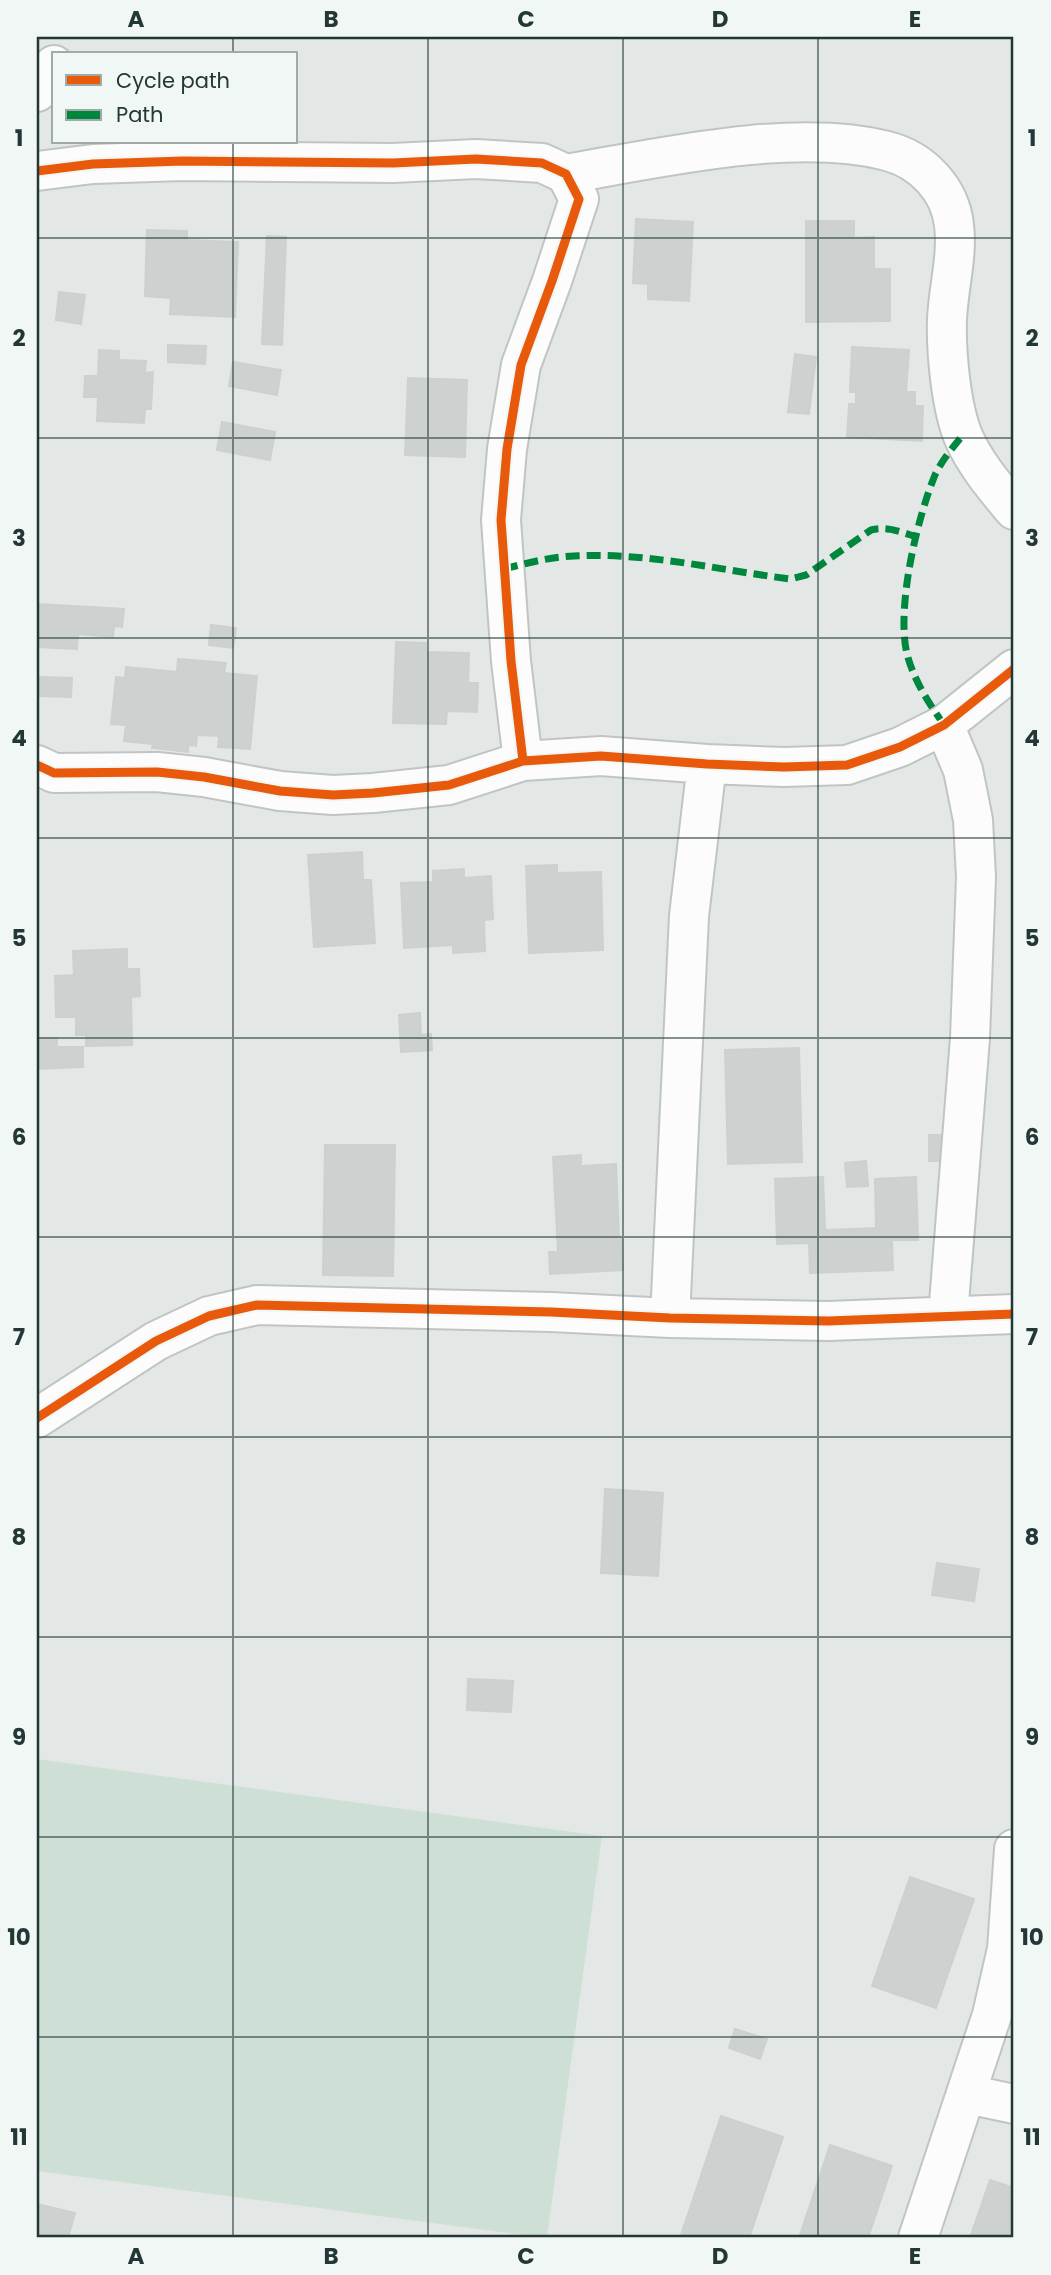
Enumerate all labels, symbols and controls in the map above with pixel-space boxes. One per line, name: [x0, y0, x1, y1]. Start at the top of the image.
text: A: [128, 3, 145, 35]
text: B: [323, 3, 339, 35]
text: C: [517, 3, 535, 35]
text: D: [712, 3, 728, 35]
text: E: [909, 3, 921, 35]
legend: [52, 52, 298, 144]
text: Cycle path: [116, 66, 230, 95]
text: Path: [116, 100, 163, 129]
text: 1: [15, 122, 23, 154]
text: 1: [1028, 122, 1036, 154]
text: 2: [12, 322, 26, 354]
text: 2: [1025, 322, 1039, 354]
text: 3: [12, 522, 26, 554]
text: 3: [1025, 522, 1039, 554]
text: 4: [11, 722, 27, 754]
text: 4: [1024, 722, 1040, 754]
text: 5: [12, 922, 26, 954]
text: 5: [1025, 922, 1039, 954]
text: 6: [12, 1121, 26, 1153]
text: 6: [1025, 1121, 1039, 1153]
text: 7: [13, 1321, 25, 1353]
text: 7: [1026, 1321, 1038, 1353]
text: 8: [12, 1521, 26, 1553]
text: 8: [1025, 1521, 1039, 1553]
text: 9: [12, 1721, 26, 1753]
text: 9: [1025, 1721, 1039, 1753]
text: 10: [7, 1921, 31, 1953]
text: 10: [1020, 1921, 1044, 1953]
text: 11: [10, 2121, 28, 2153]
text: 11: [1023, 2121, 1041, 2153]
text: A: [128, 2240, 145, 2272]
text: B: [323, 2240, 339, 2272]
text: C: [517, 2240, 535, 2272]
text: D: [712, 2240, 728, 2272]
text: E: [909, 2240, 921, 2272]

